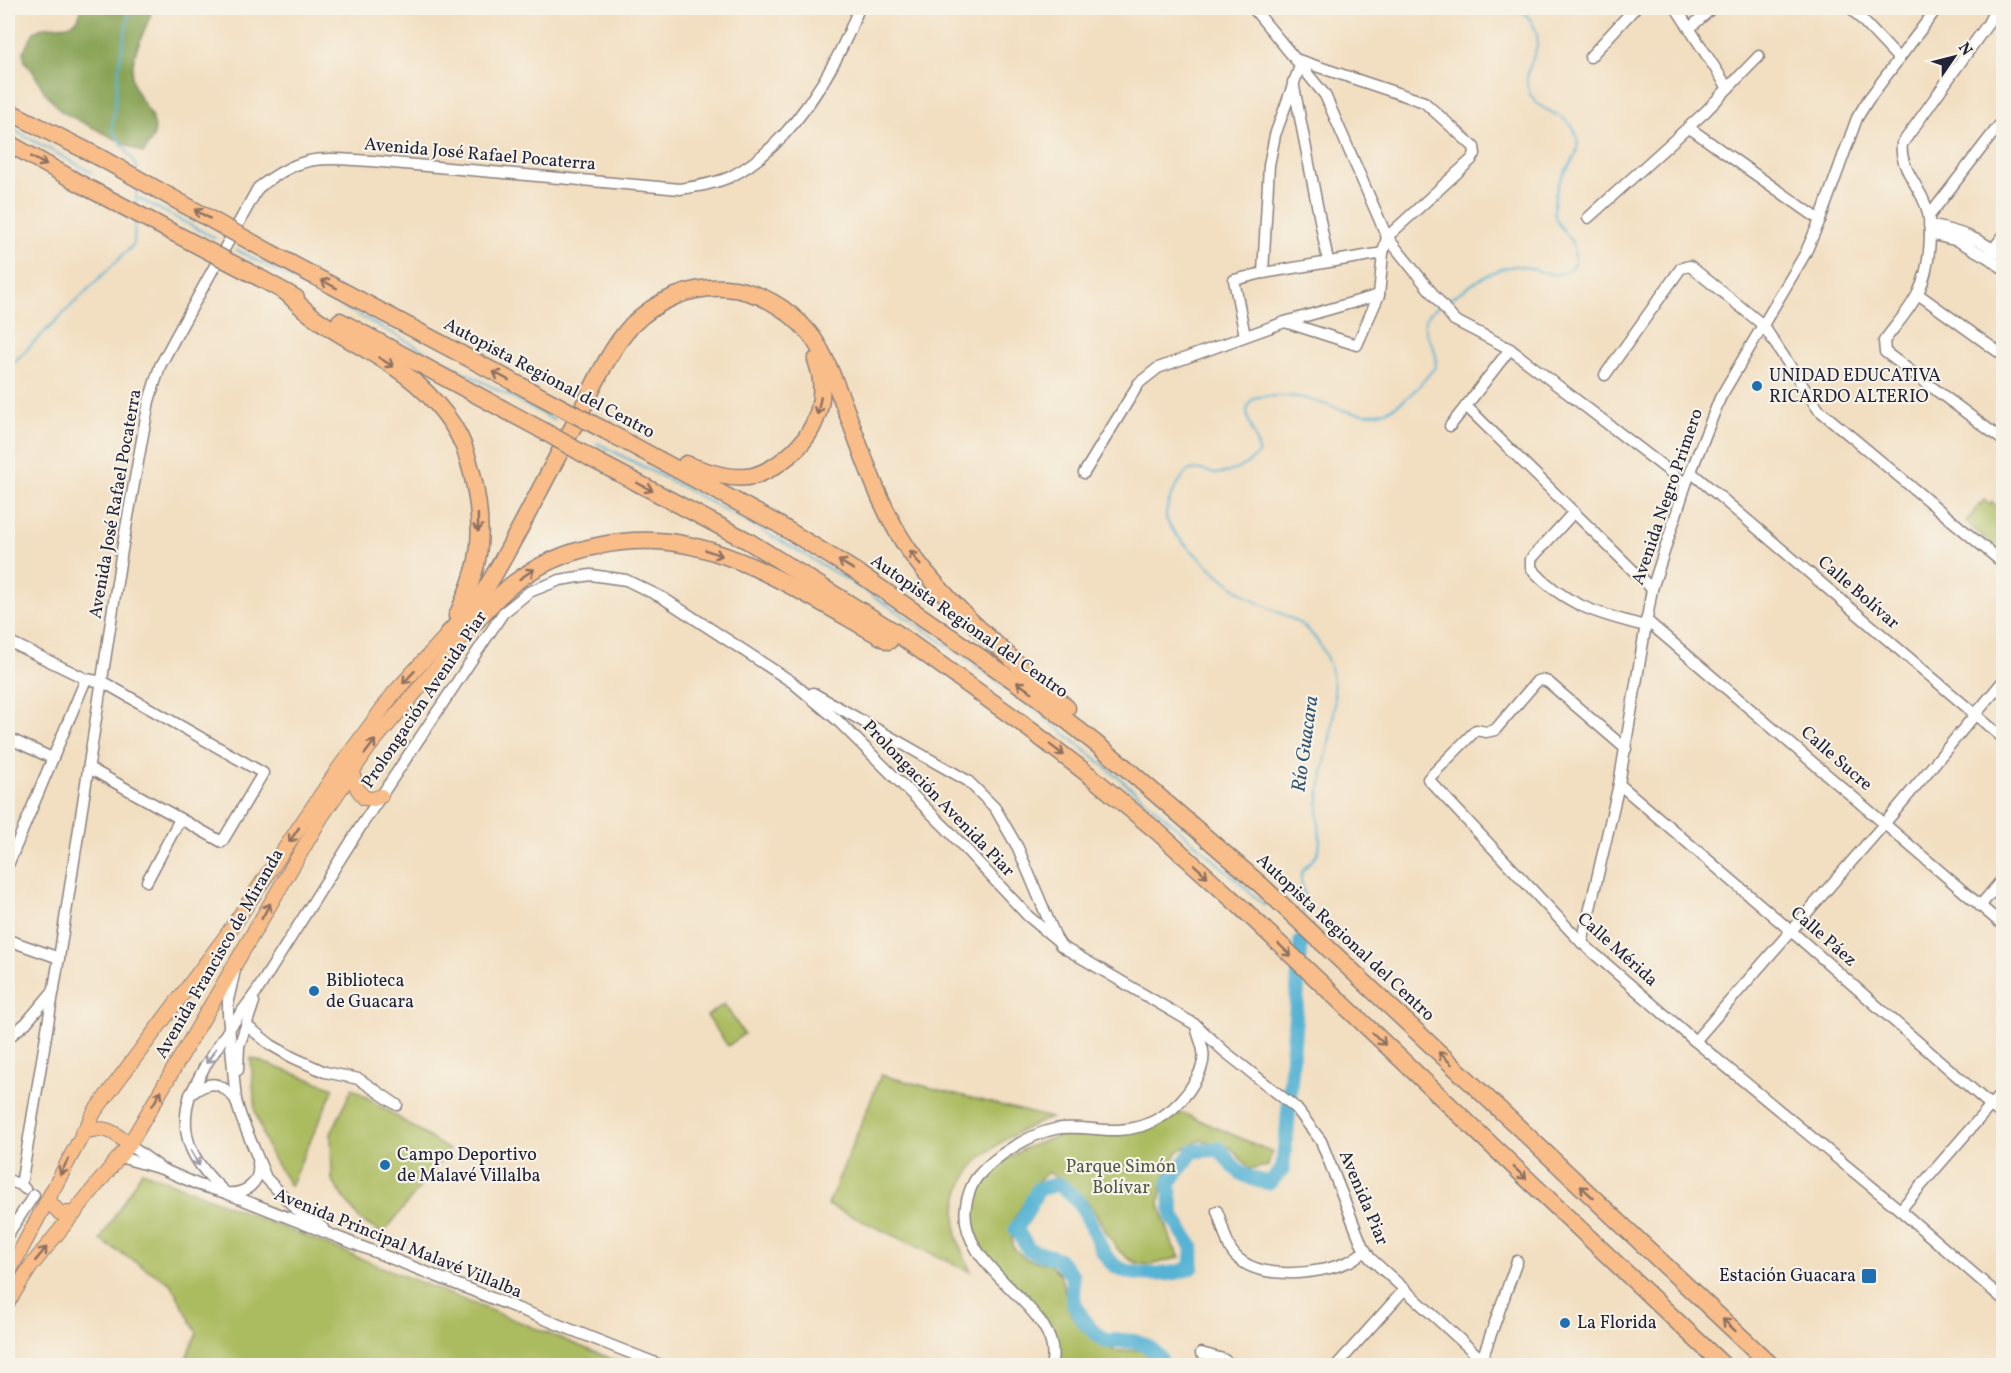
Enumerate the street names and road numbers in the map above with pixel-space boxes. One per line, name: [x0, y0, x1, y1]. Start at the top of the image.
street label: Avenida José Rafael Pocaterra: [363, 132, 597, 178]
street label: Autopista Regional del Centro: [439, 313, 659, 445]
street label: Avenida José Rafael Pocaterra: [83, 387, 149, 621]
street label: Avenida Negro Primero: [1626, 405, 1710, 589]
street label: Autopista Regional del Centro: [865, 549, 1073, 705]
street label: Calle Bolívar: [1812, 550, 1905, 636]
street label: Prolongación Avenida Piar: [356, 606, 494, 794]
street label: Prolongación Avenida Piar: [856, 715, 1020, 883]
street label: Calle Sucre: [1795, 721, 1877, 797]
street label: Avenida Francisco de Miranda: [150, 845, 290, 1063]
street label: Autopista Regional del Centro: [1250, 848, 1440, 1028]
street label: Calle Páez: [1784, 901, 1862, 973]
street label: Calle Mérida: [1571, 907, 1663, 993]
street label: Avenida Piar: [1332, 1147, 1394, 1250]
street label: Avenida Principal Malavé Villalba: [270, 1183, 526, 1305]

